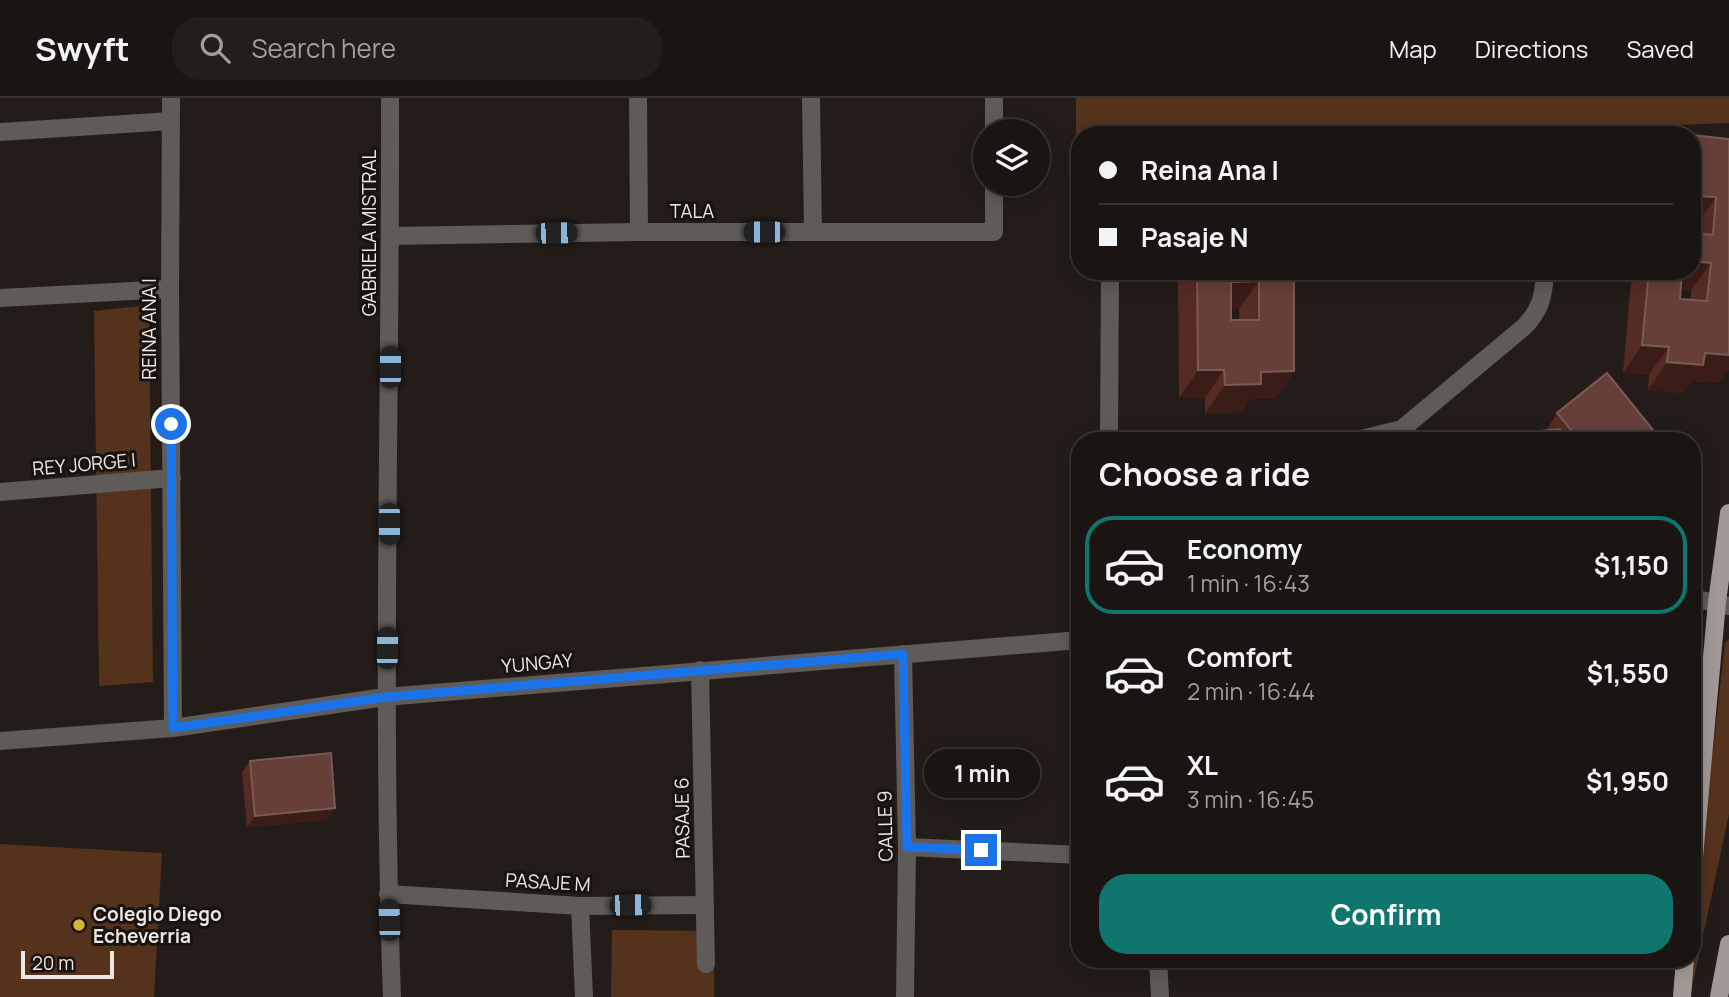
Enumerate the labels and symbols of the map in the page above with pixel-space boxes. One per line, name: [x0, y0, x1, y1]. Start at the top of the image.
street label: GABRIELA MISTRAL: [356, 149, 382, 316]
street label: TALA: [670, 198, 714, 224]
car: [535, 222, 578, 244]
car: [744, 222, 786, 243]
street label: REINA ANA I: [136, 278, 162, 380]
car: [380, 346, 401, 388]
route start: [155, 408, 187, 440]
street label: REY JORGE I: [31, 447, 137, 481]
car: [379, 503, 400, 545]
car: [377, 627, 398, 669]
street label: YUNGAY: [500, 647, 574, 679]
callout: 1 min: [923, 748, 1039, 798]
street label: PASAJE 6: [668, 777, 696, 859]
street label: CALLE 9: [871, 790, 899, 862]
route end: [965, 834, 997, 866]
street label: PASAJE M: [505, 867, 591, 897]
car: [609, 894, 652, 916]
car: [378, 899, 401, 941]
place label: Colegio Diego Echeverria: [93, 901, 222, 949]
marker: Colegio Diego Echeverria: [71, 917, 87, 933]
scale bar: [21, 948, 114, 980]

